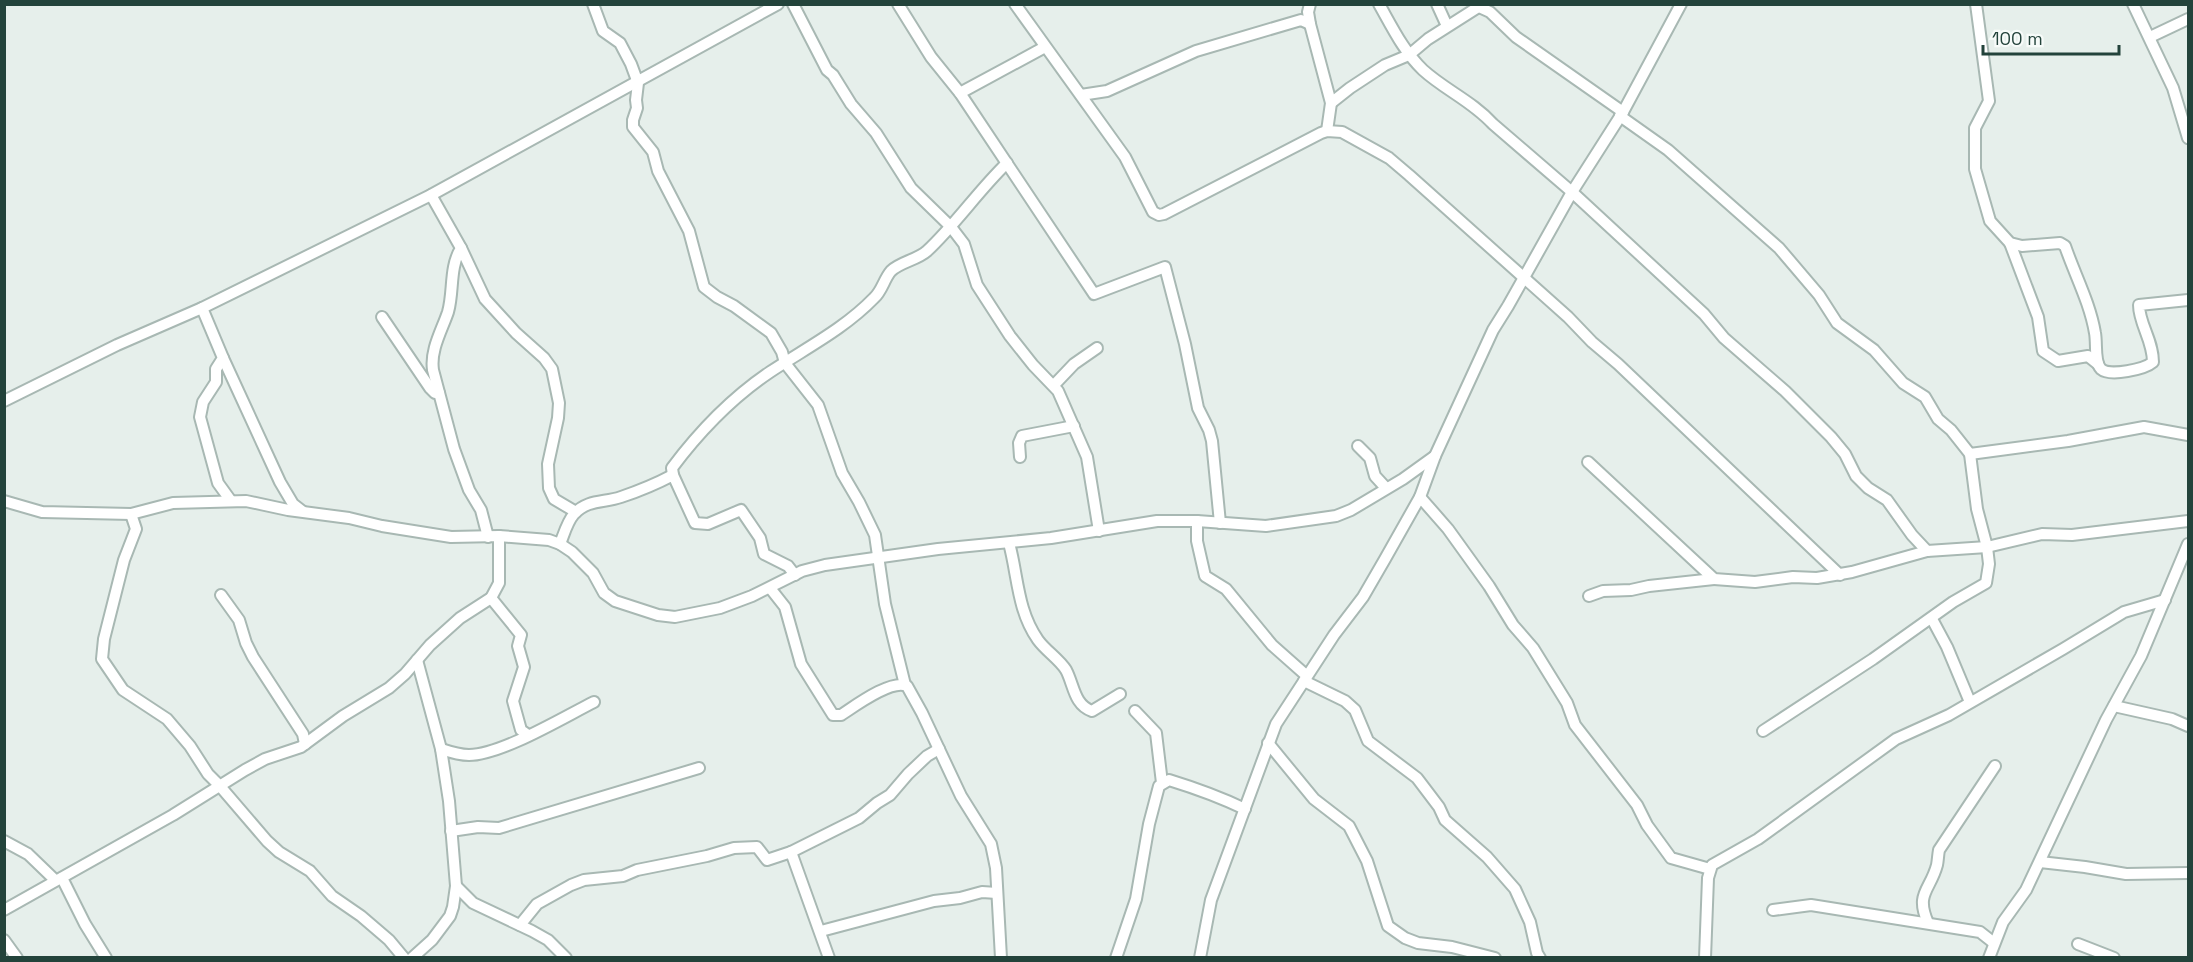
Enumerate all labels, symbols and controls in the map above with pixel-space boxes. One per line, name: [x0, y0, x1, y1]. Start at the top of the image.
scale bar: [1983, 18, 2120, 56]
text: 100 m: [1992, 27, 2043, 50]

